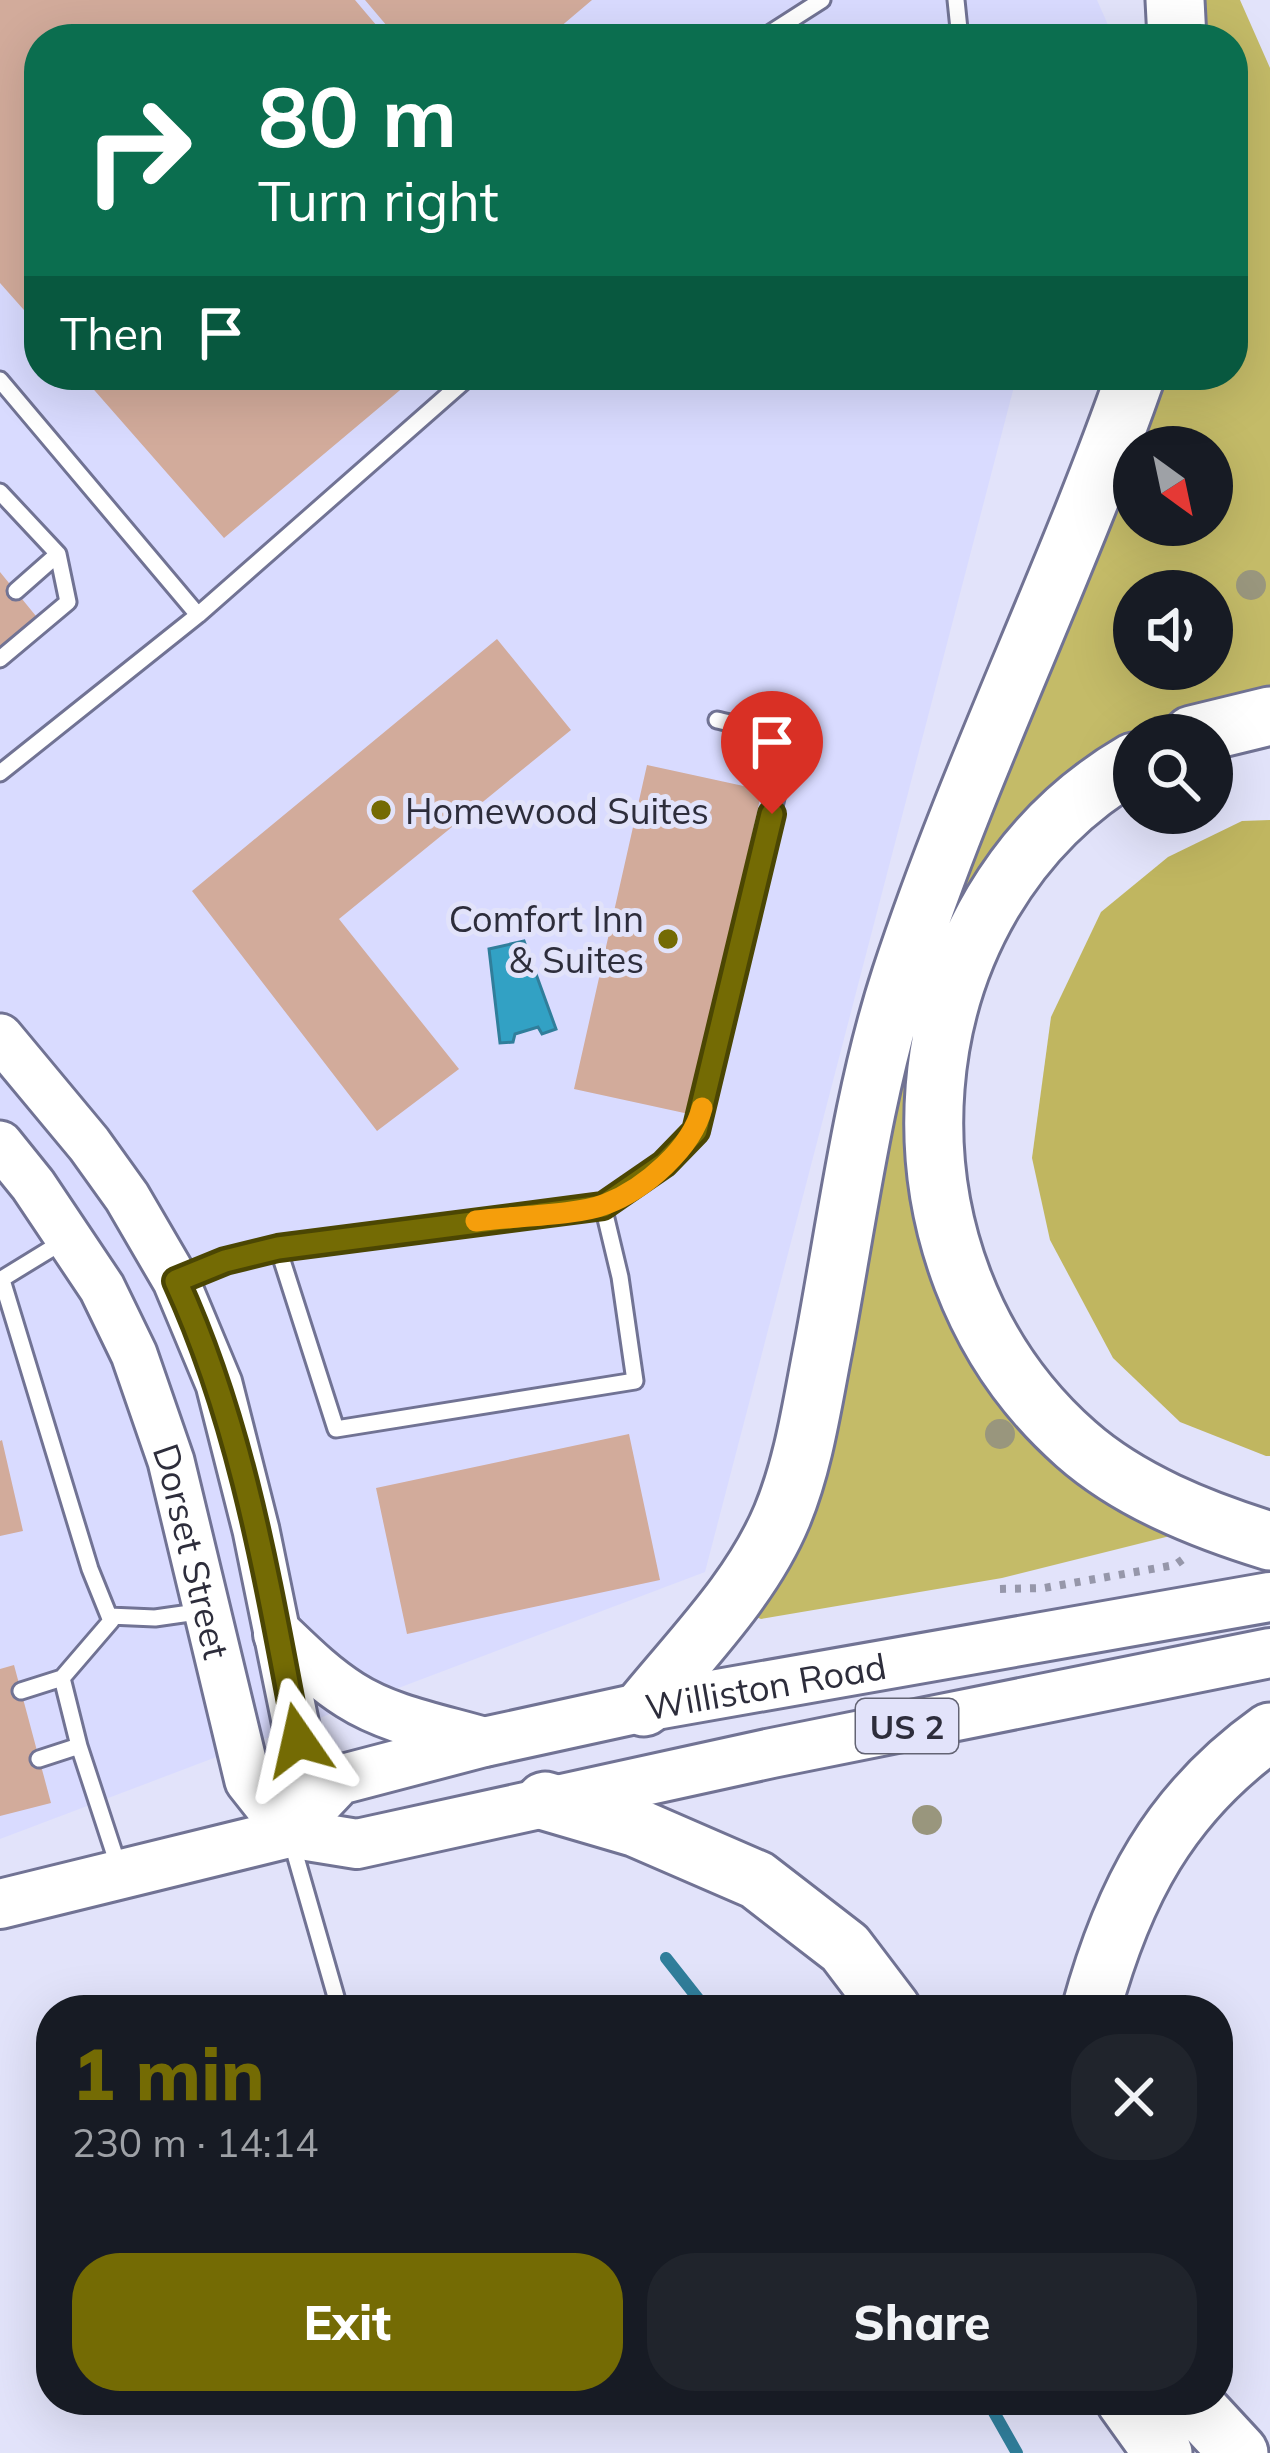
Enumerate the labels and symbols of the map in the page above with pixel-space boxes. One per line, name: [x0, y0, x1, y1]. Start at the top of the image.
north arrow: [1113, 426, 1233, 546]
pin: [721, 691, 823, 814]
place label: Homewood Suites: [405, 788, 709, 833]
marker: Homewood Suites: [368, 797, 394, 823]
place label: Comfort Inn & Suites: [449, 896, 644, 982]
marker: Comfort Inn & Suites: [655, 926, 681, 952]
street label: Dorset Street: [144, 1438, 240, 1663]
street label: Williston Road: [642, 1642, 890, 1729]
position arrow: [235, 1677, 361, 1803]
road number: US 2: [856, 1699, 958, 1753]

